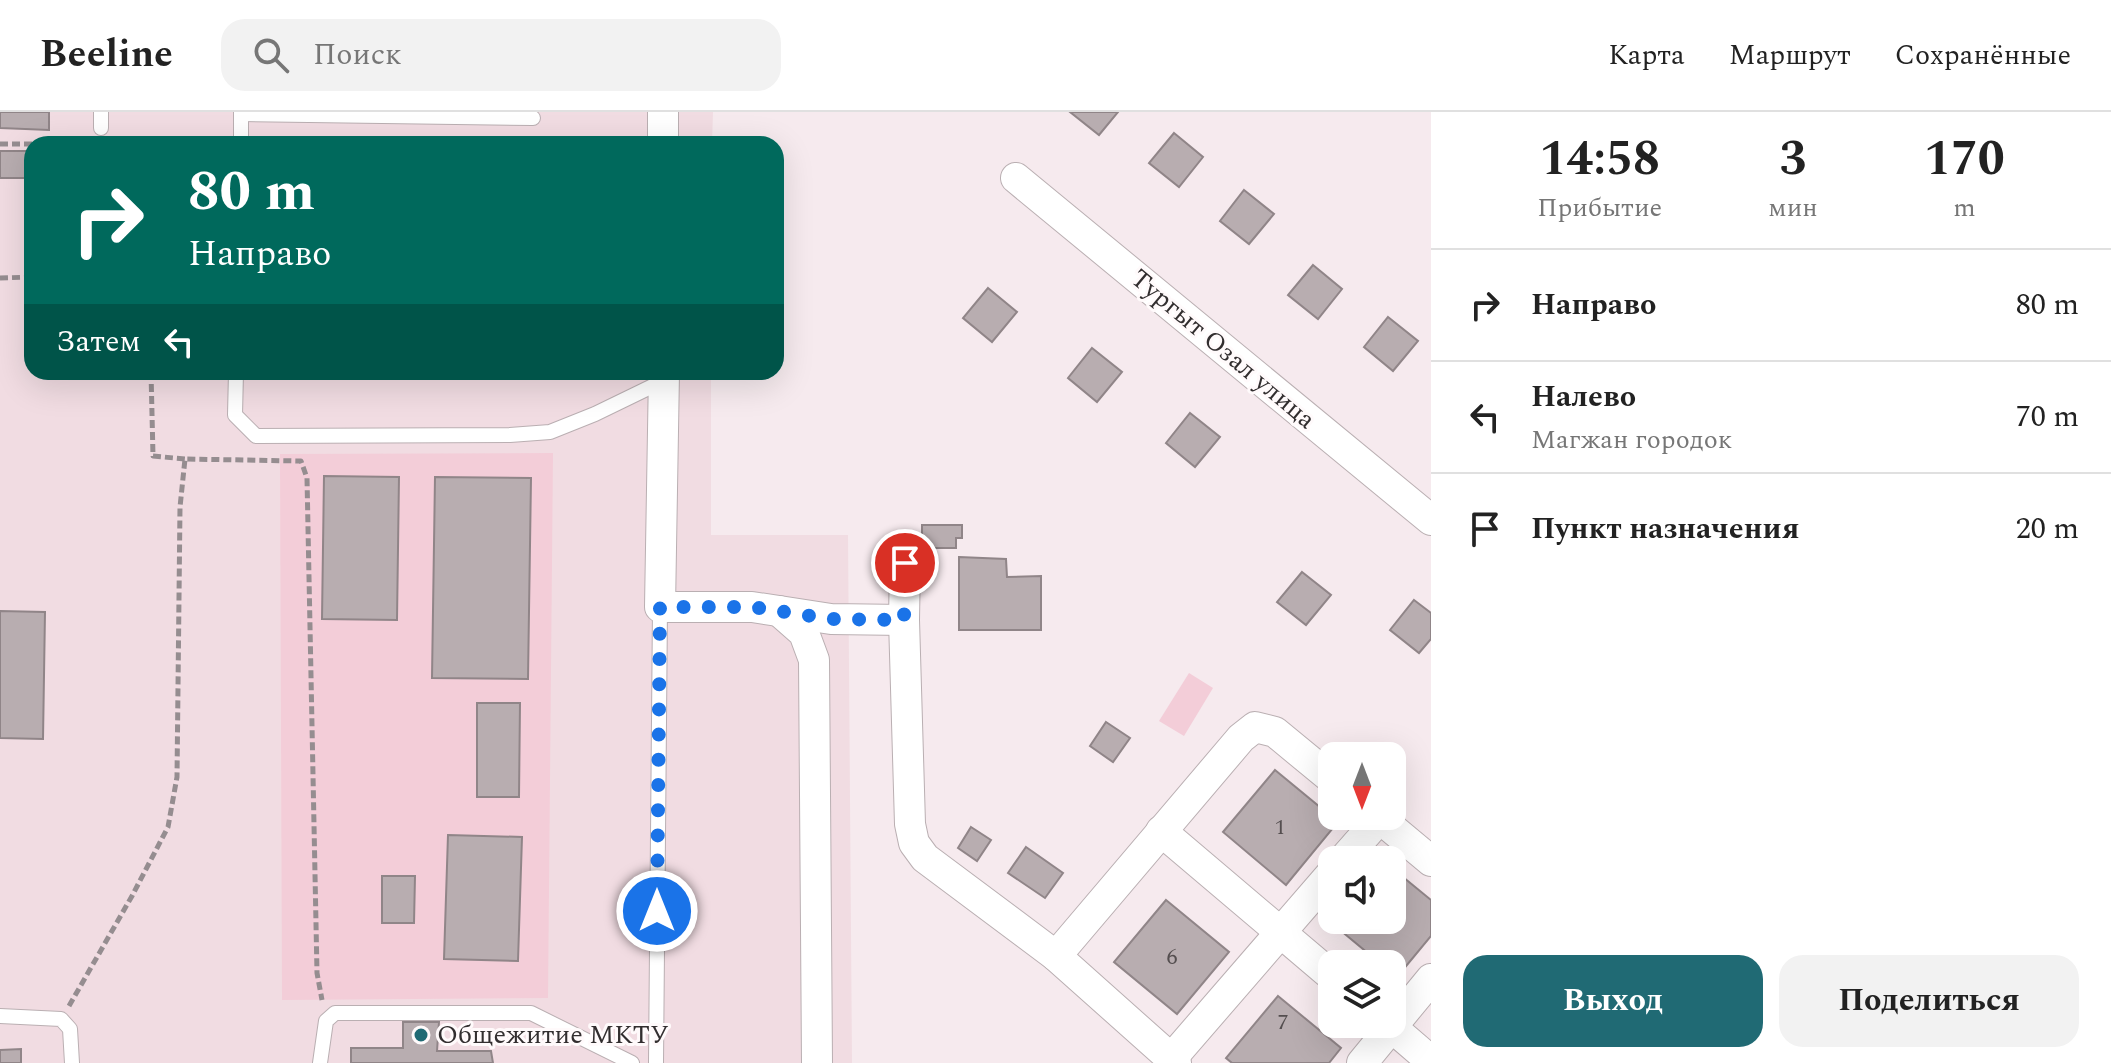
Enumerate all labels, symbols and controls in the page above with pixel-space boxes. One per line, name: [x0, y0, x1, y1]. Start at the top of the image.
search box: [221, 19, 781, 91]
text: Beeline: [40, 26, 173, 84]
text: Поиск: [313, 32, 402, 78]
icon: search: [249, 33, 293, 77]
text: Карта: [1608, 34, 1685, 77]
text: Маршрут: [1729, 34, 1851, 77]
text: Сохранённые: [1895, 34, 2071, 77]
text: 14:58: [1539, 123, 1660, 196]
text: 3: [1780, 123, 1807, 196]
text: 170: [1924, 123, 2005, 196]
text: 80 m: [188, 150, 315, 235]
icon: right: [56, 168, 160, 272]
text: Прибытие: [1537, 188, 1662, 228]
text: мин: [1768, 188, 1818, 228]
text: m: [1953, 188, 1976, 228]
text: Направо: [188, 227, 331, 282]
street label: Тургыт Озал улица: [1121, 259, 1325, 439]
text: Направо: [1531, 282, 1656, 328]
text: 80 m: [2016, 282, 2079, 328]
icon: right: [1463, 283, 1507, 327]
text: Затем: [56, 319, 141, 365]
icon: left: [157, 320, 201, 364]
text: Налево: [1531, 374, 1636, 420]
text: 70 m: [2016, 394, 2079, 440]
icon: left: [1463, 395, 1507, 439]
text: Магжан городок: [1531, 420, 1732, 460]
text: Пункт назначения: [1531, 506, 1799, 552]
text: 20 m: [2016, 506, 2079, 552]
icon: arrive: [1463, 507, 1507, 551]
pin: [871, 529, 939, 597]
icon: arrive: [883, 541, 927, 585]
north arrow: [1318, 742, 1406, 830]
map controls: [1318, 742, 1406, 1038]
house number: 1: [1274, 811, 1286, 844]
button: sound: [1318, 846, 1406, 934]
position arrow: [615, 869, 699, 953]
house number: 6: [1166, 941, 1178, 974]
button: layers: [1318, 950, 1406, 1038]
button: Выход: [1463, 955, 1763, 1047]
button: Поделиться: [1779, 955, 2079, 1047]
house number: 7: [1277, 1006, 1289, 1039]
place label: Общежитие МКТУ: [437, 1015, 669, 1055]
marker: Общежитие МКТУ: [412, 1026, 430, 1044]

